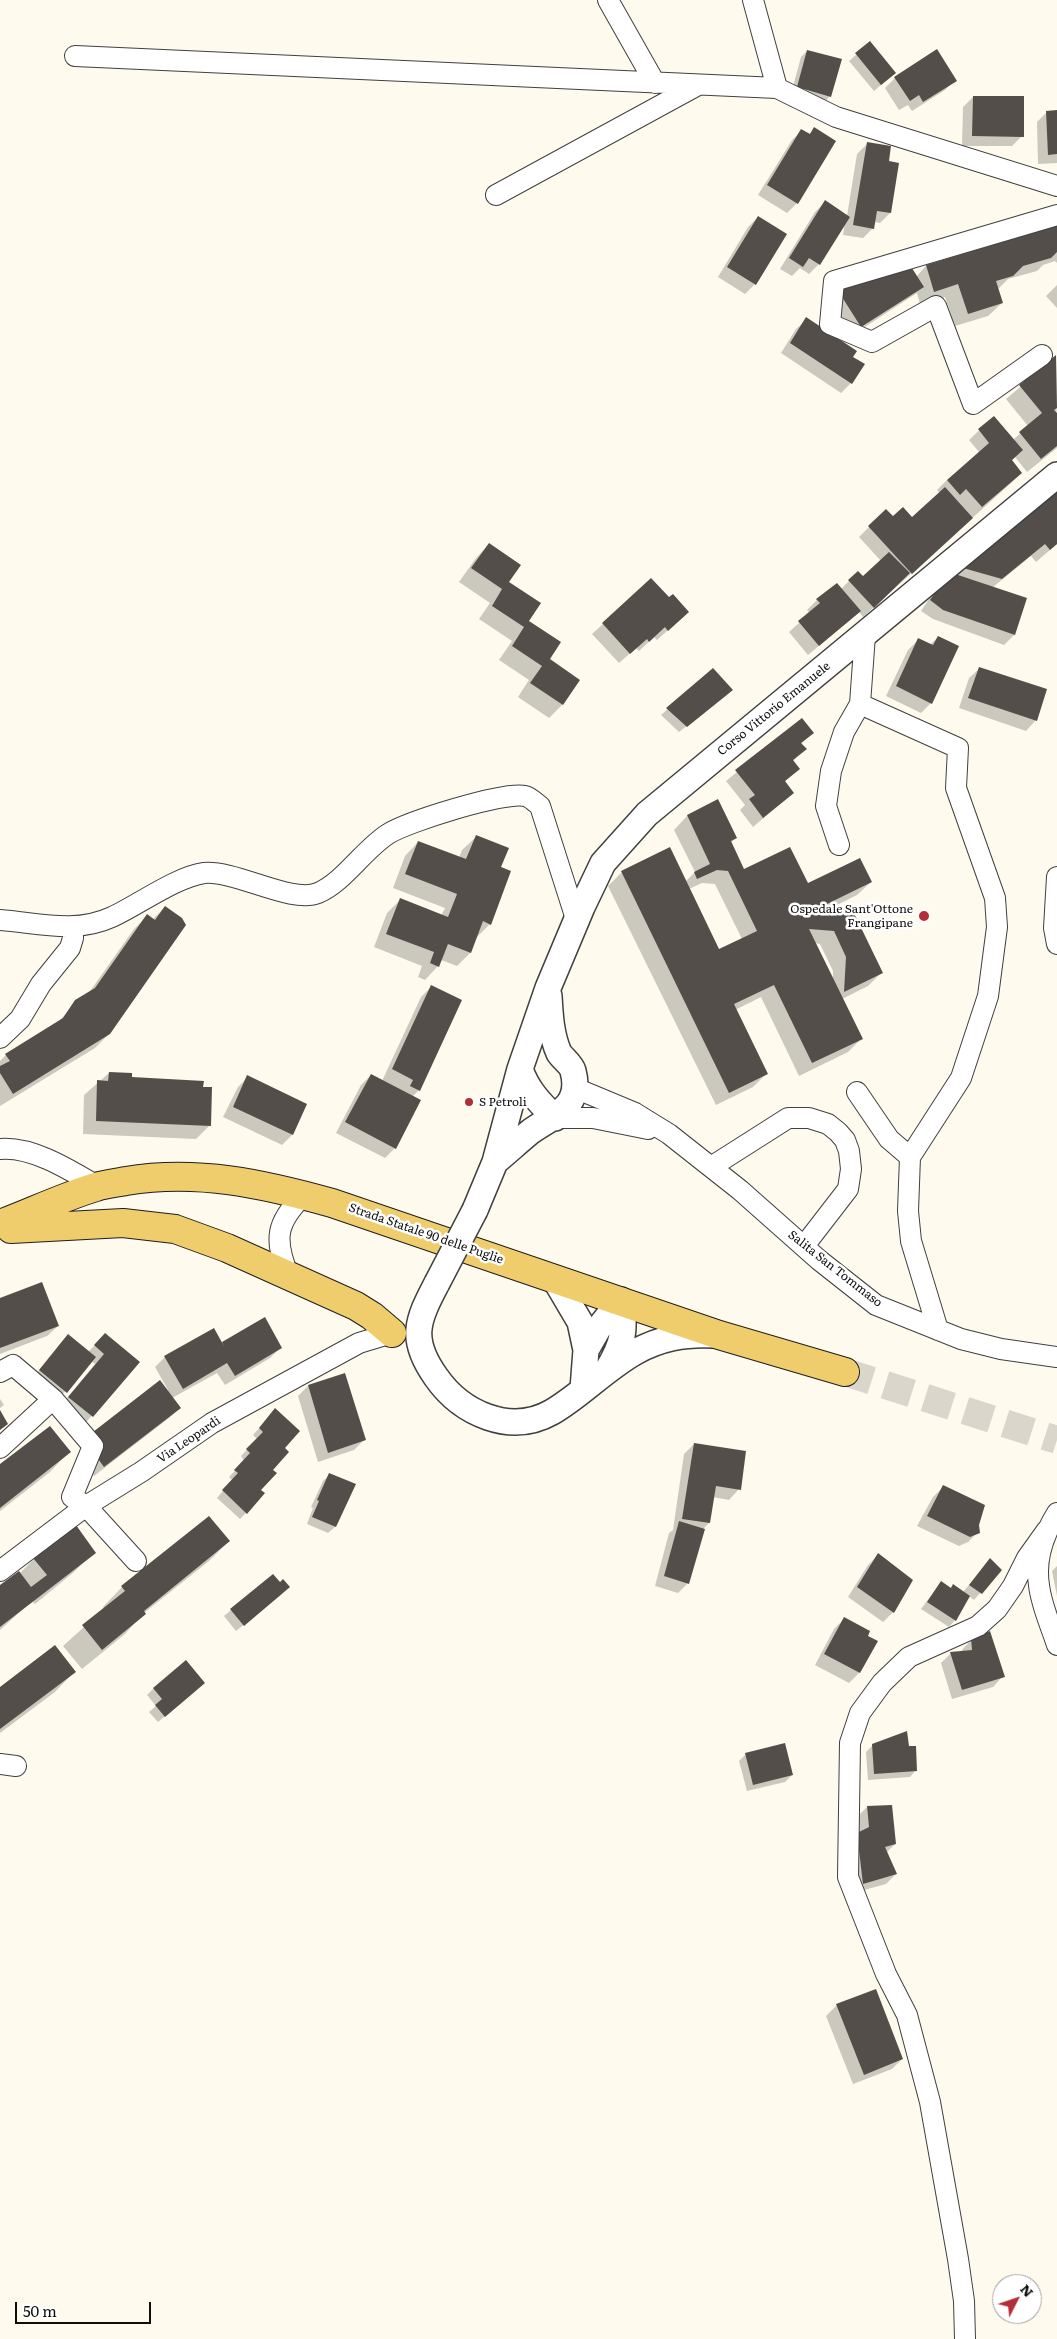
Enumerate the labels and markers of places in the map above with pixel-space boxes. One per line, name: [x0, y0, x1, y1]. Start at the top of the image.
place label: Ospedale Sant'Ottone Frangipane: [790, 902, 913, 930]
marker: Ospedale Sant'Ottone Frangipane: [917, 909, 931, 923]
place label: S Petroli: [479, 1095, 527, 1109]
marker: S Petroli: [463, 1096, 475, 1108]

